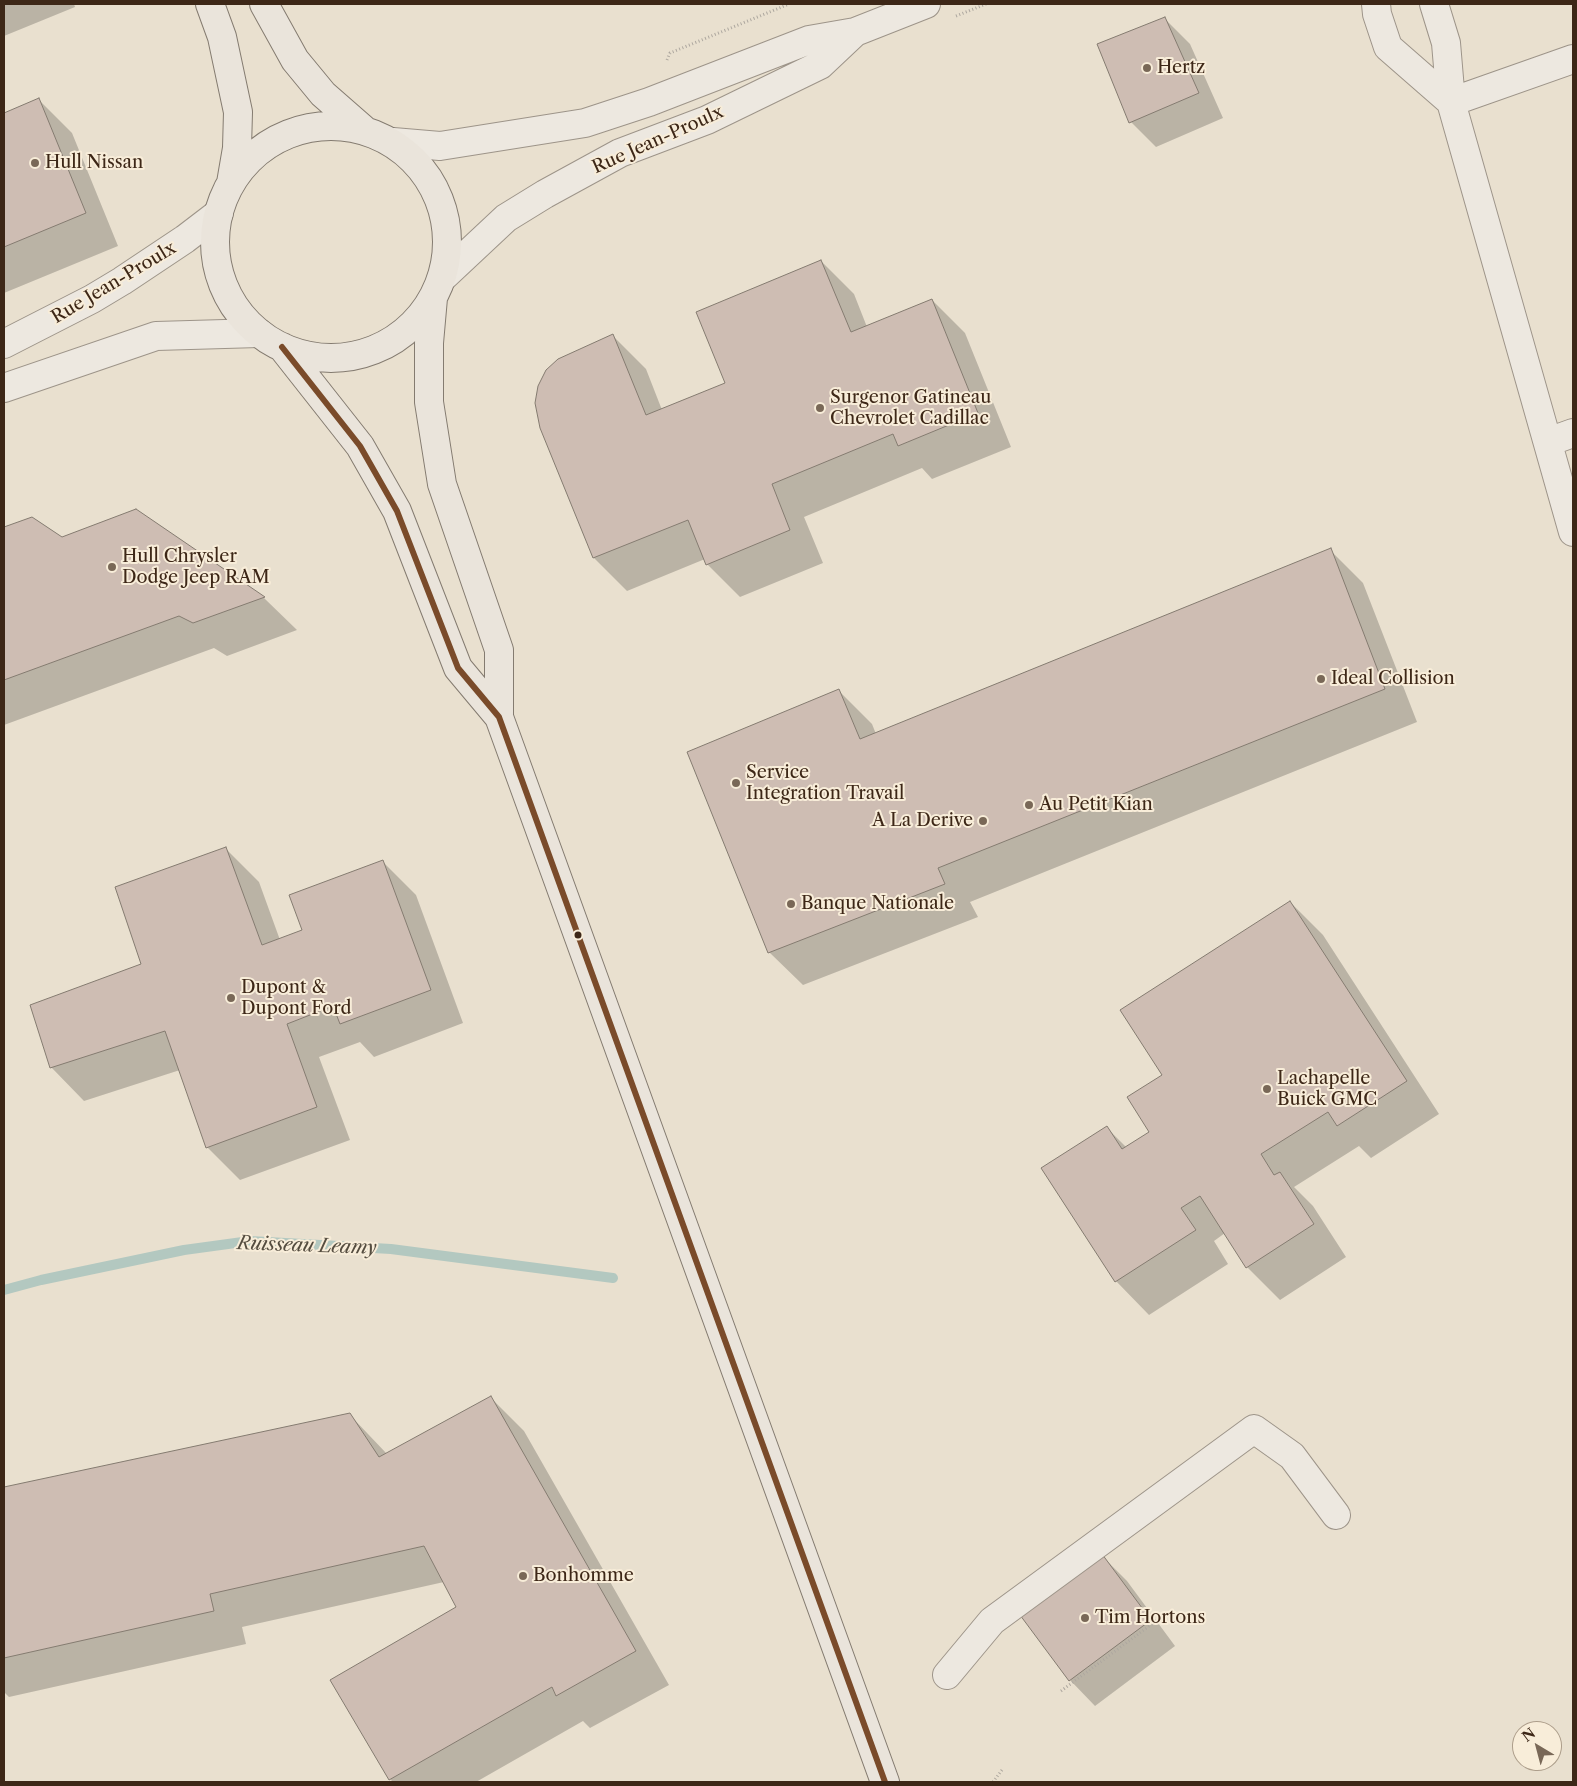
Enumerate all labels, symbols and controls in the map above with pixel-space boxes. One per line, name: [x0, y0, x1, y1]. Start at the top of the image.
place label: Hertz: [1157, 57, 1205, 79]
marker: Hertz: [1141, 62, 1153, 74]
street label: Rue Jean-Proulx: [589, 101, 727, 179]
place label: Hull Nissan: [45, 152, 143, 174]
marker: Hull Nissan: [29, 157, 41, 169]
street label: Rue Jean-Proulx: [48, 237, 180, 329]
place label: Surgenor Gatineau Chevrolet Cadillac: [830, 387, 991, 429]
marker: Surgenor Gatineau Chevrolet Cadillac: [814, 402, 826, 414]
place label: Hull Chrysler Dodge Jeep RAM: [122, 546, 270, 588]
marker: Hull Chrysler Dodge Jeep RAM: [106, 561, 118, 573]
place label: Ideal Collision: [1331, 668, 1455, 690]
marker: Ideal Collision: [1315, 673, 1327, 685]
place label: Service Integration Travail: [746, 762, 904, 804]
marker: Service Integration Travail: [730, 777, 742, 789]
place label: Au Petit Kian: [1039, 794, 1153, 816]
marker: Au Petit Kian: [1023, 799, 1035, 811]
place label: A La Derive: [872, 810, 973, 832]
marker: A La Derive: [977, 815, 989, 827]
place label: Banque Nationale: [801, 893, 954, 915]
marker: Banque Nationale: [785, 898, 797, 910]
unlabelled marker: [573, 930, 583, 940]
place label: Dupont & Dupont Ford: [241, 977, 352, 1020]
marker: Dupont & Dupont Ford: [225, 992, 237, 1004]
place label: Lachapelle Buick GMC: [1277, 1068, 1377, 1110]
marker: Lachapelle Buick GMC: [1261, 1083, 1273, 1095]
water label: Ruisseau Leamy: [237, 1232, 377, 1260]
place label: Bonhomme: [533, 1565, 634, 1587]
marker: Bonhomme: [517, 1570, 529, 1582]
place label: Tim Hortons: [1095, 1607, 1205, 1629]
marker: Tim Hortons: [1079, 1612, 1091, 1624]
north arrow: [1512, 1721, 1562, 1771]
text: N: [1518, 1724, 1539, 1746]

